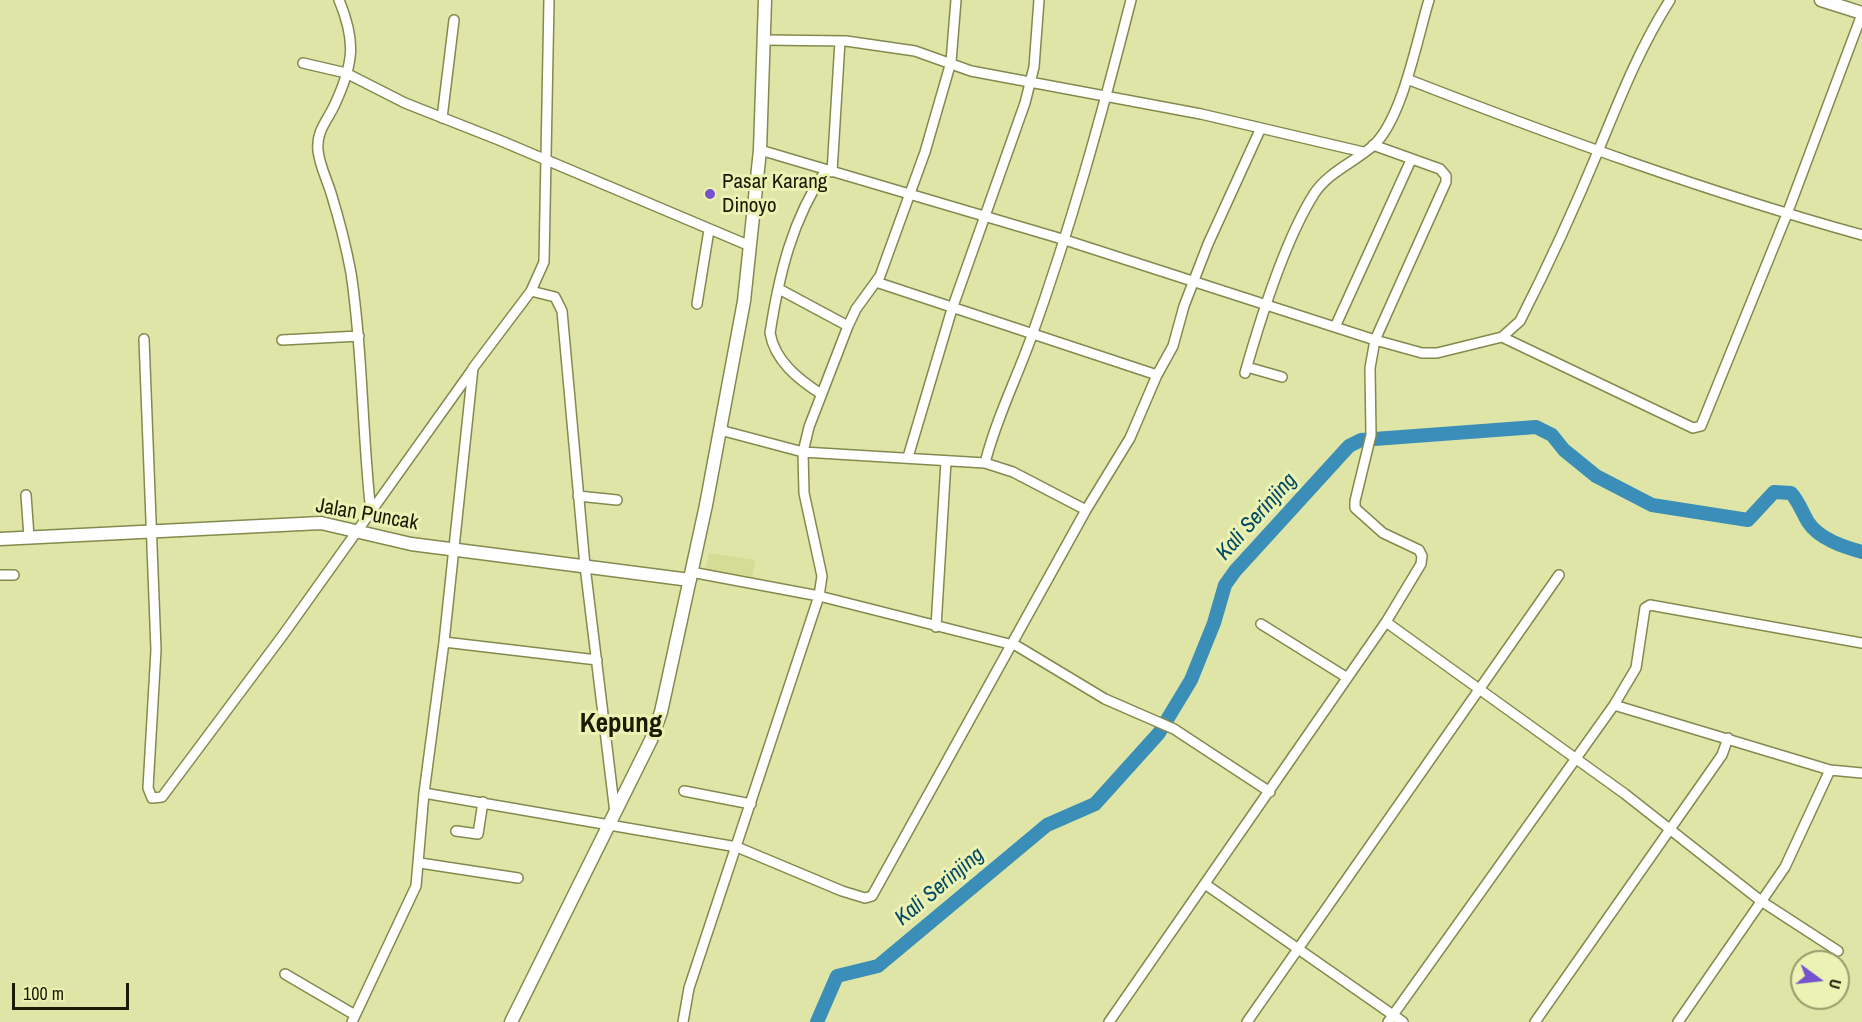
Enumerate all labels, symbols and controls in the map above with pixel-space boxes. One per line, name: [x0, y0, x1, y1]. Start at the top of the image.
place label: Pasar Karang Dinoyo: [722, 169, 827, 219]
marker: Pasar Karang Dinoyo: [703, 187, 717, 201]
water label: Kali Serinjing: [1211, 468, 1303, 566]
street label: Jalan Puncak: [314, 494, 420, 536]
district label: Kepung: [580, 709, 662, 741]
water label: Kali Serinjing: [890, 842, 990, 932]
north arrow: [1790, 950, 1850, 1010]
scale bar: [15, 971, 132, 1009]
text: U: [1824, 977, 1847, 992]
text: 100 m: [23, 981, 64, 1006]

